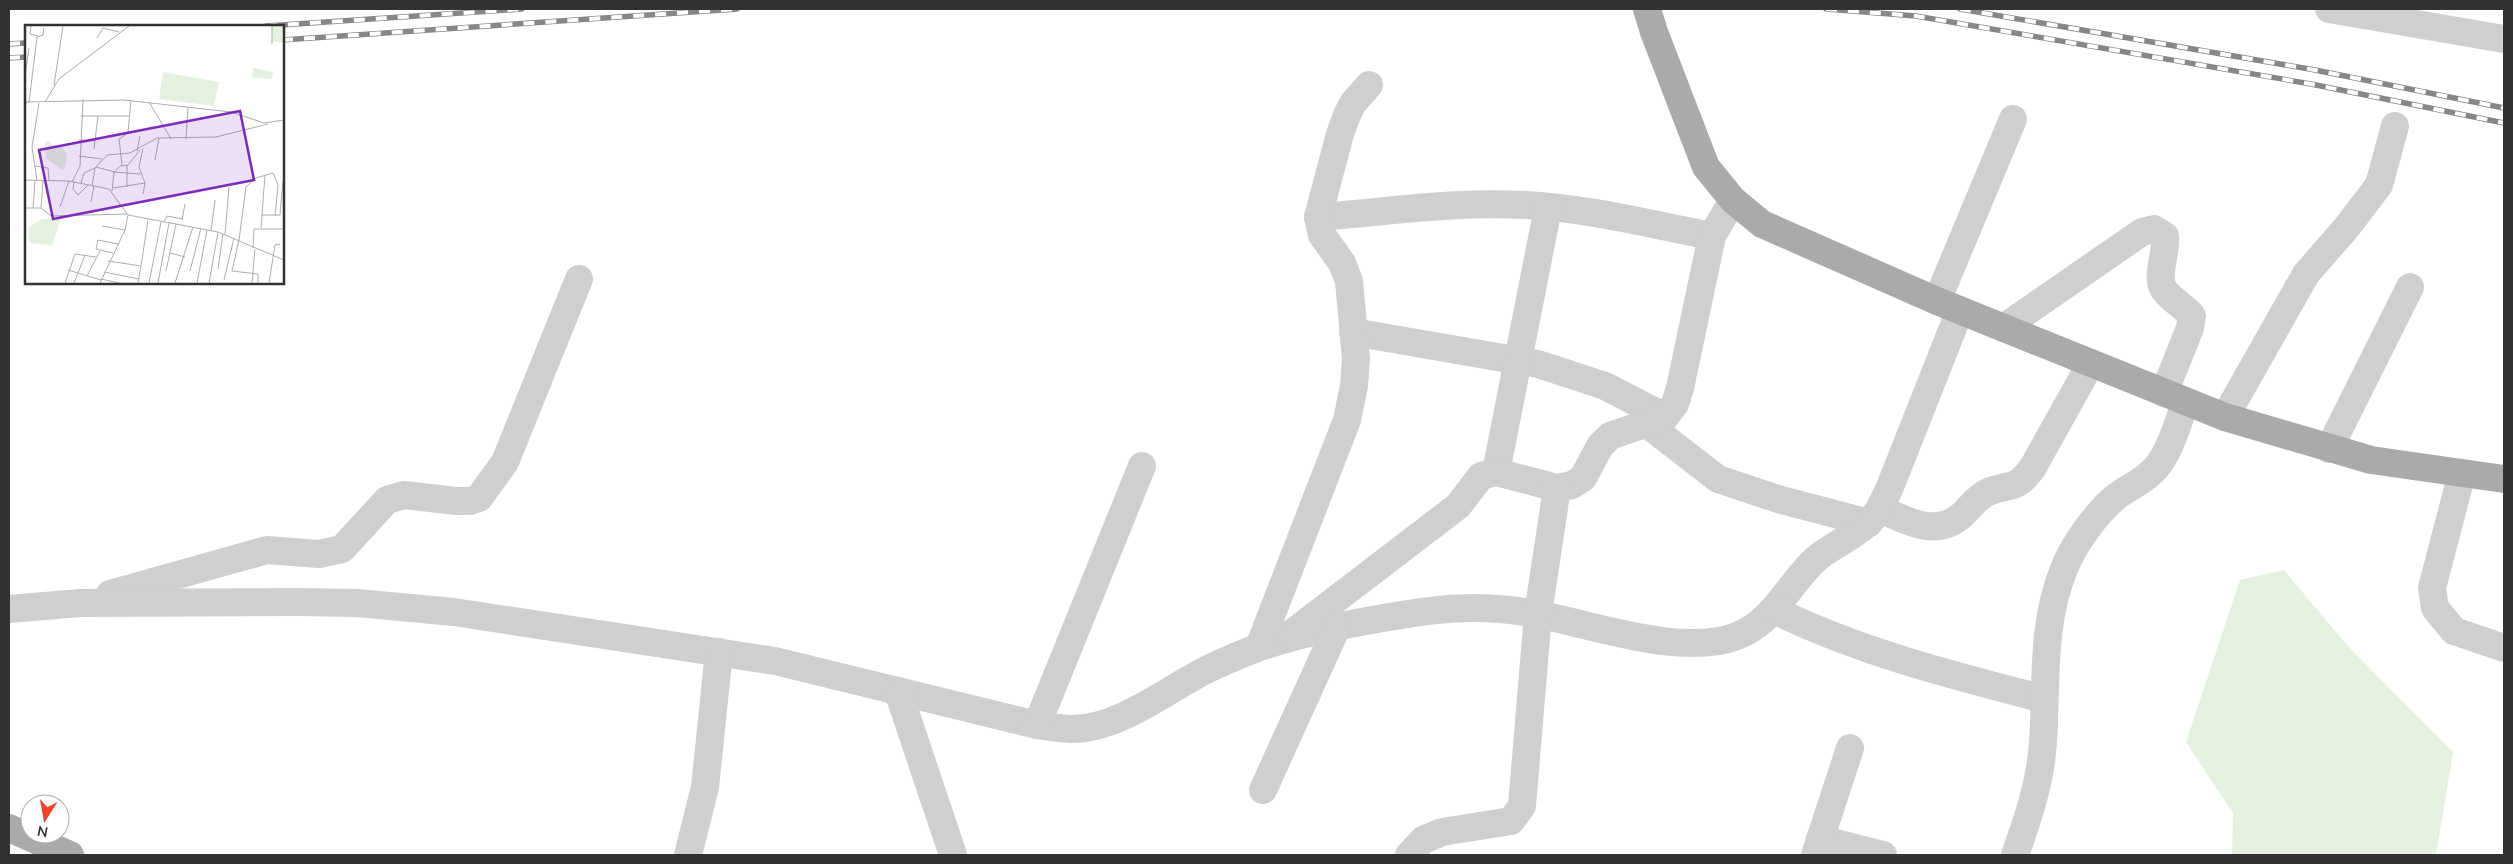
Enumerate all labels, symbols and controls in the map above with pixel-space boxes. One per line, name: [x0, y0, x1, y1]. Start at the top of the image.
inset map: [25, 25, 284, 284]
north arrow: [20, 794, 70, 844]
text: N: [36, 822, 49, 842]

